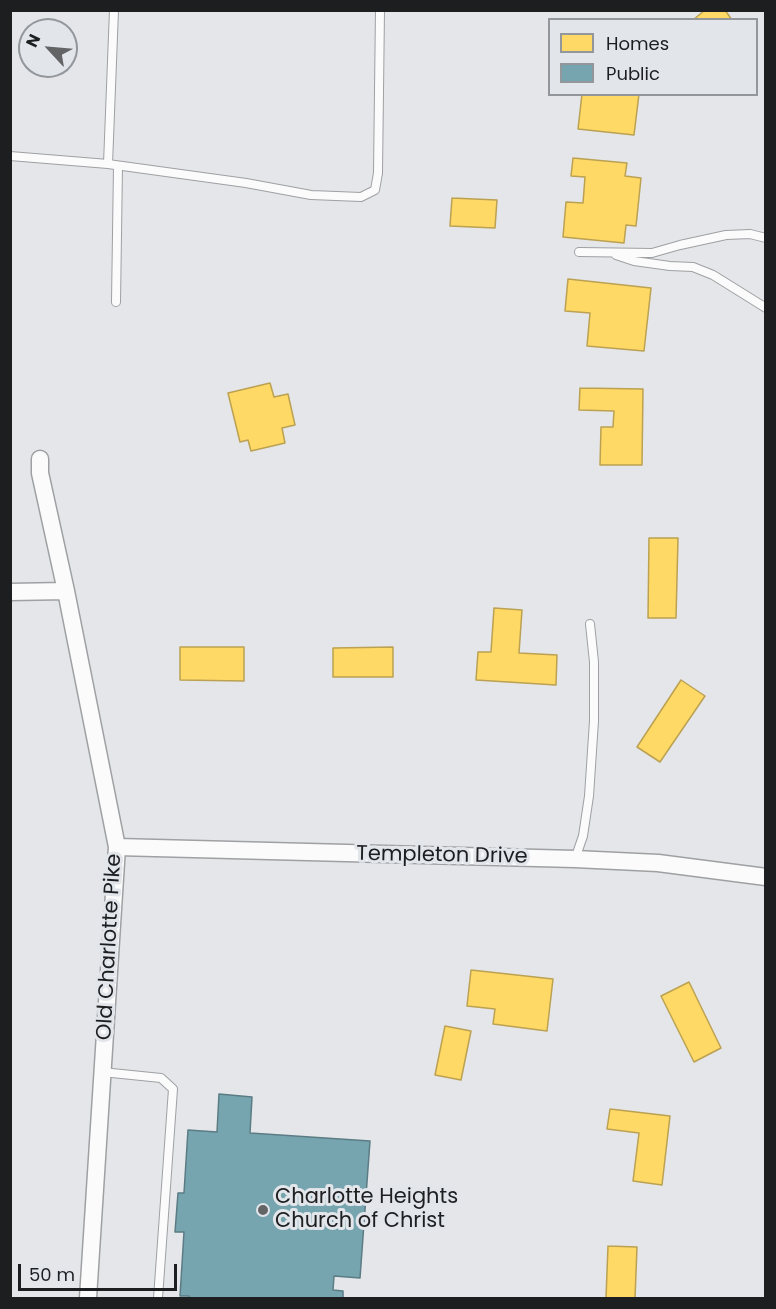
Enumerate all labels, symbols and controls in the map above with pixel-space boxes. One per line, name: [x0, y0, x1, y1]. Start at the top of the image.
north arrow: [18, 18, 78, 78]
legend: [548, 18, 758, 96]
text: N: [20, 30, 46, 51]
text: Homes: [606, 31, 669, 56]
text: Public: [606, 61, 660, 86]
street label: Templeton Drive: [356, 842, 528, 870]
street label: Old Charlotte Pike: [93, 853, 127, 1041]
place label: Charlotte Heights Church of Christ: [275, 1185, 458, 1235]
marker: Charlotte Heights Church of Christ: [256, 1203, 270, 1217]
scale bar: [21, 1252, 180, 1290]
text: 50 m: [29, 1262, 75, 1287]

